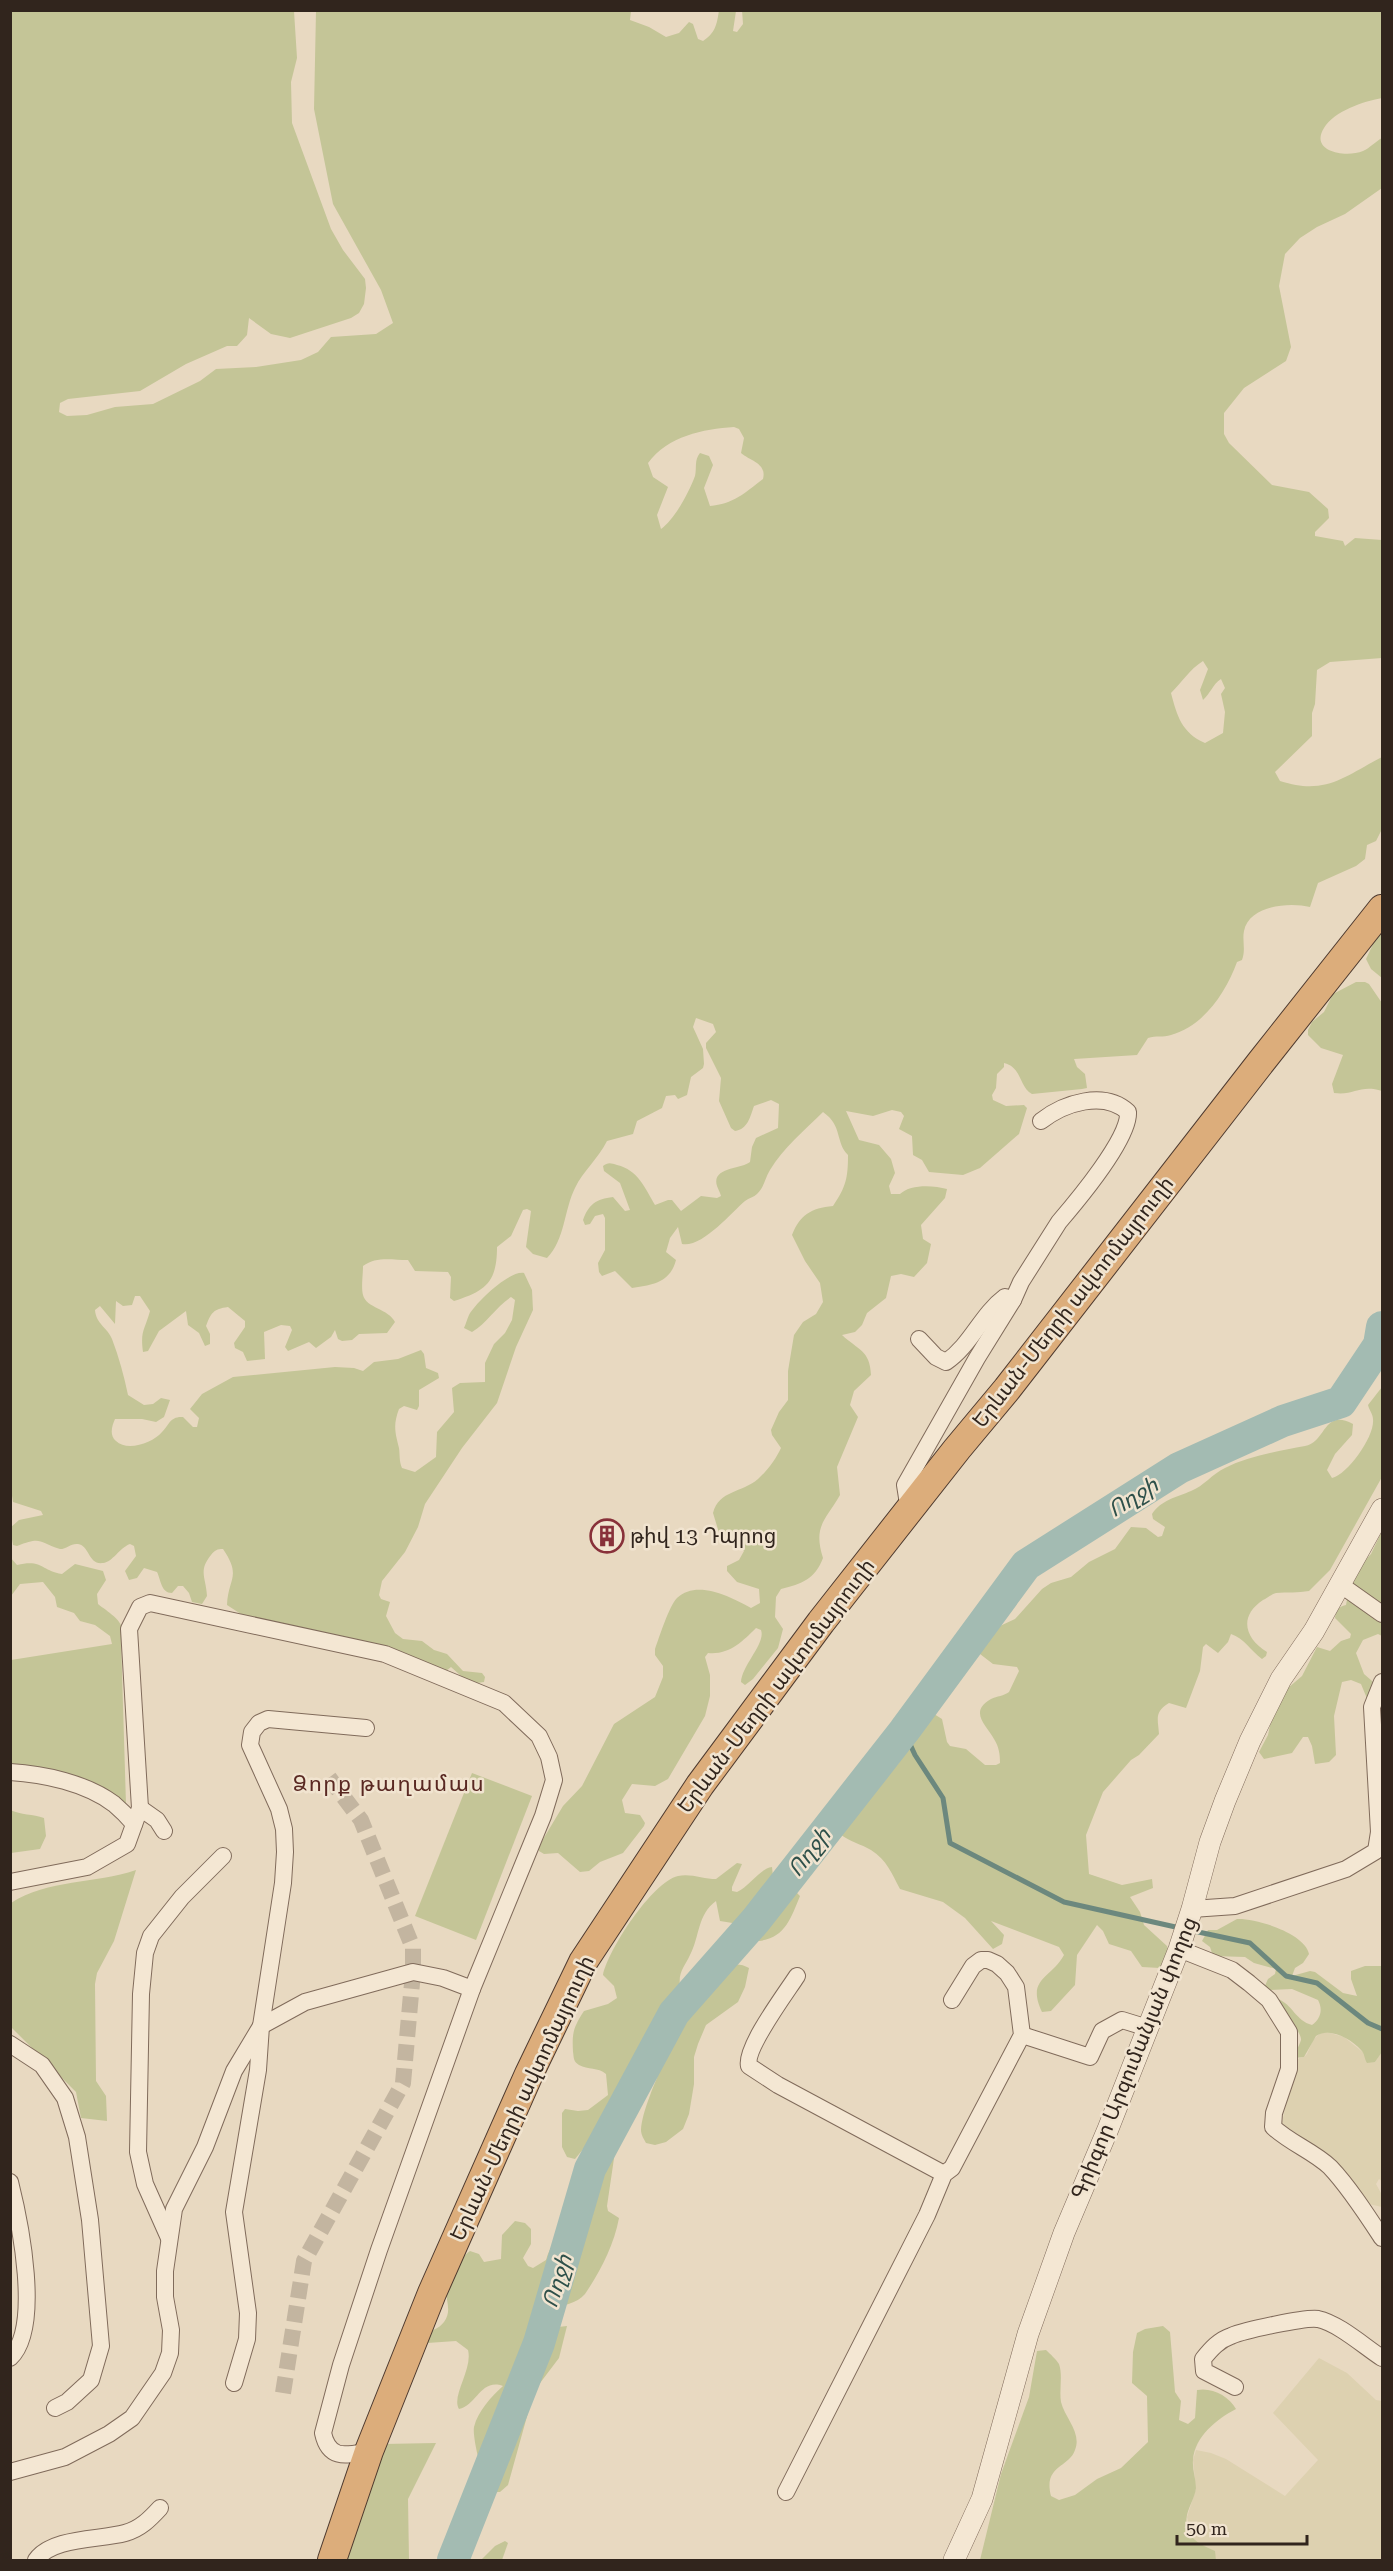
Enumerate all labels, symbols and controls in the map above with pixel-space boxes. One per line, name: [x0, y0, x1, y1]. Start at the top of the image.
street label: Երևան-Մեղրի ավտոմայրուղի: [967, 1172, 1179, 1432]
water label: Ողջի: [1103, 1472, 1164, 1523]
building icon: թիվ 13 Դպրոց: [589, 1518, 625, 1554]
place label: թիվ 13 Դպրոց: [630, 1524, 776, 1548]
street label: Երևան-Մեղրի ավտոմայրուղի: [673, 1554, 879, 1818]
district label: Ձորք թաղամաս: [293, 1771, 485, 1796]
water label: Ողջի: [782, 1822, 837, 1882]
street label: Գրիգոր Արզումանյան փողոց: [1066, 1913, 1202, 2203]
street label: Երևան-Մեղրի ավտոմայրուղի: [445, 1952, 599, 2244]
water label: Ողջի: [537, 2251, 578, 2311]
scale bar: [1177, 2508, 1308, 2546]
text: 50 m: [1186, 2518, 1227, 2539]

